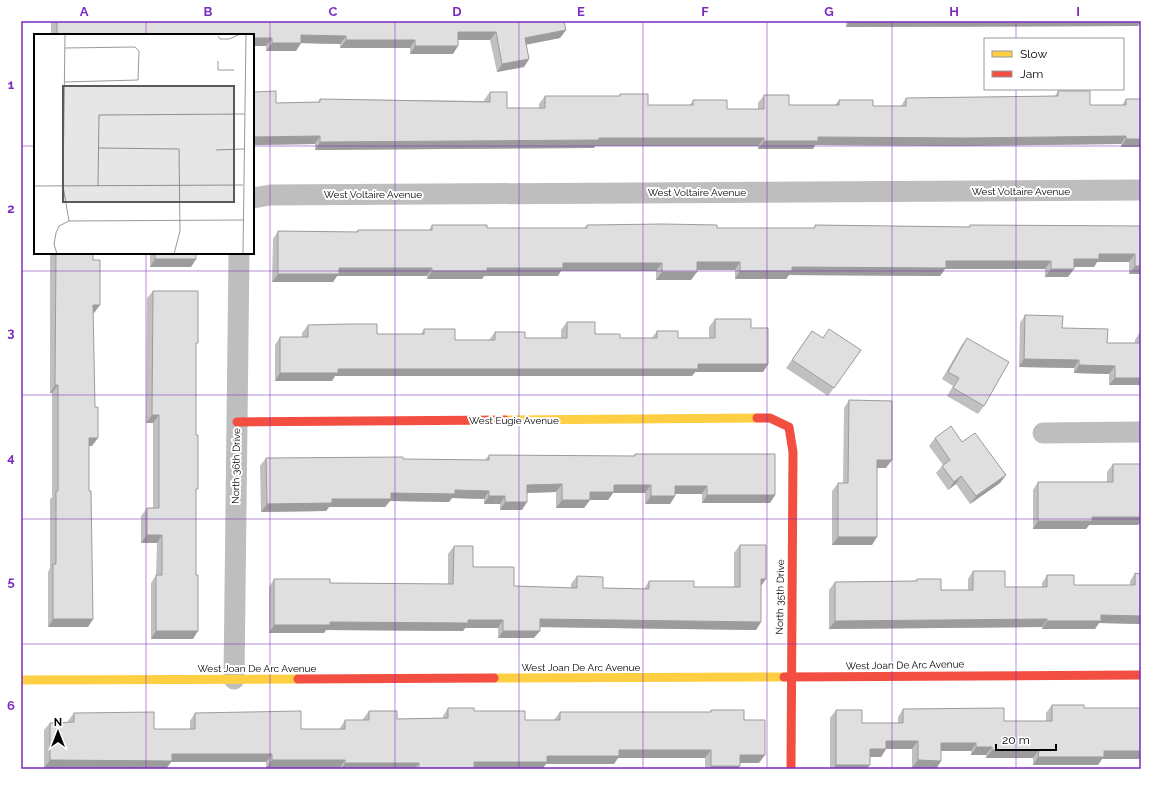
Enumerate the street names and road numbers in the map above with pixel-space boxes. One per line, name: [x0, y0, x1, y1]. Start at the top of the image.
street label: West Voltaire Avenue: [972, 186, 1070, 197]
street label: West Voltaire Avenue: [648, 187, 746, 198]
street label: West Voltaire Avenue: [324, 189, 422, 200]
street label: West Eugie Avenue: [469, 415, 559, 426]
street label: North 36th Drive: [230, 428, 242, 504]
street label: North 35th Drive: [774, 559, 786, 635]
street label: West Joan De Arc Avenue: [845, 658, 965, 672]
street label: West Joan De Arc Avenue: [522, 662, 641, 673]
street label: West Joan De Arc Avenue: [198, 663, 317, 674]

